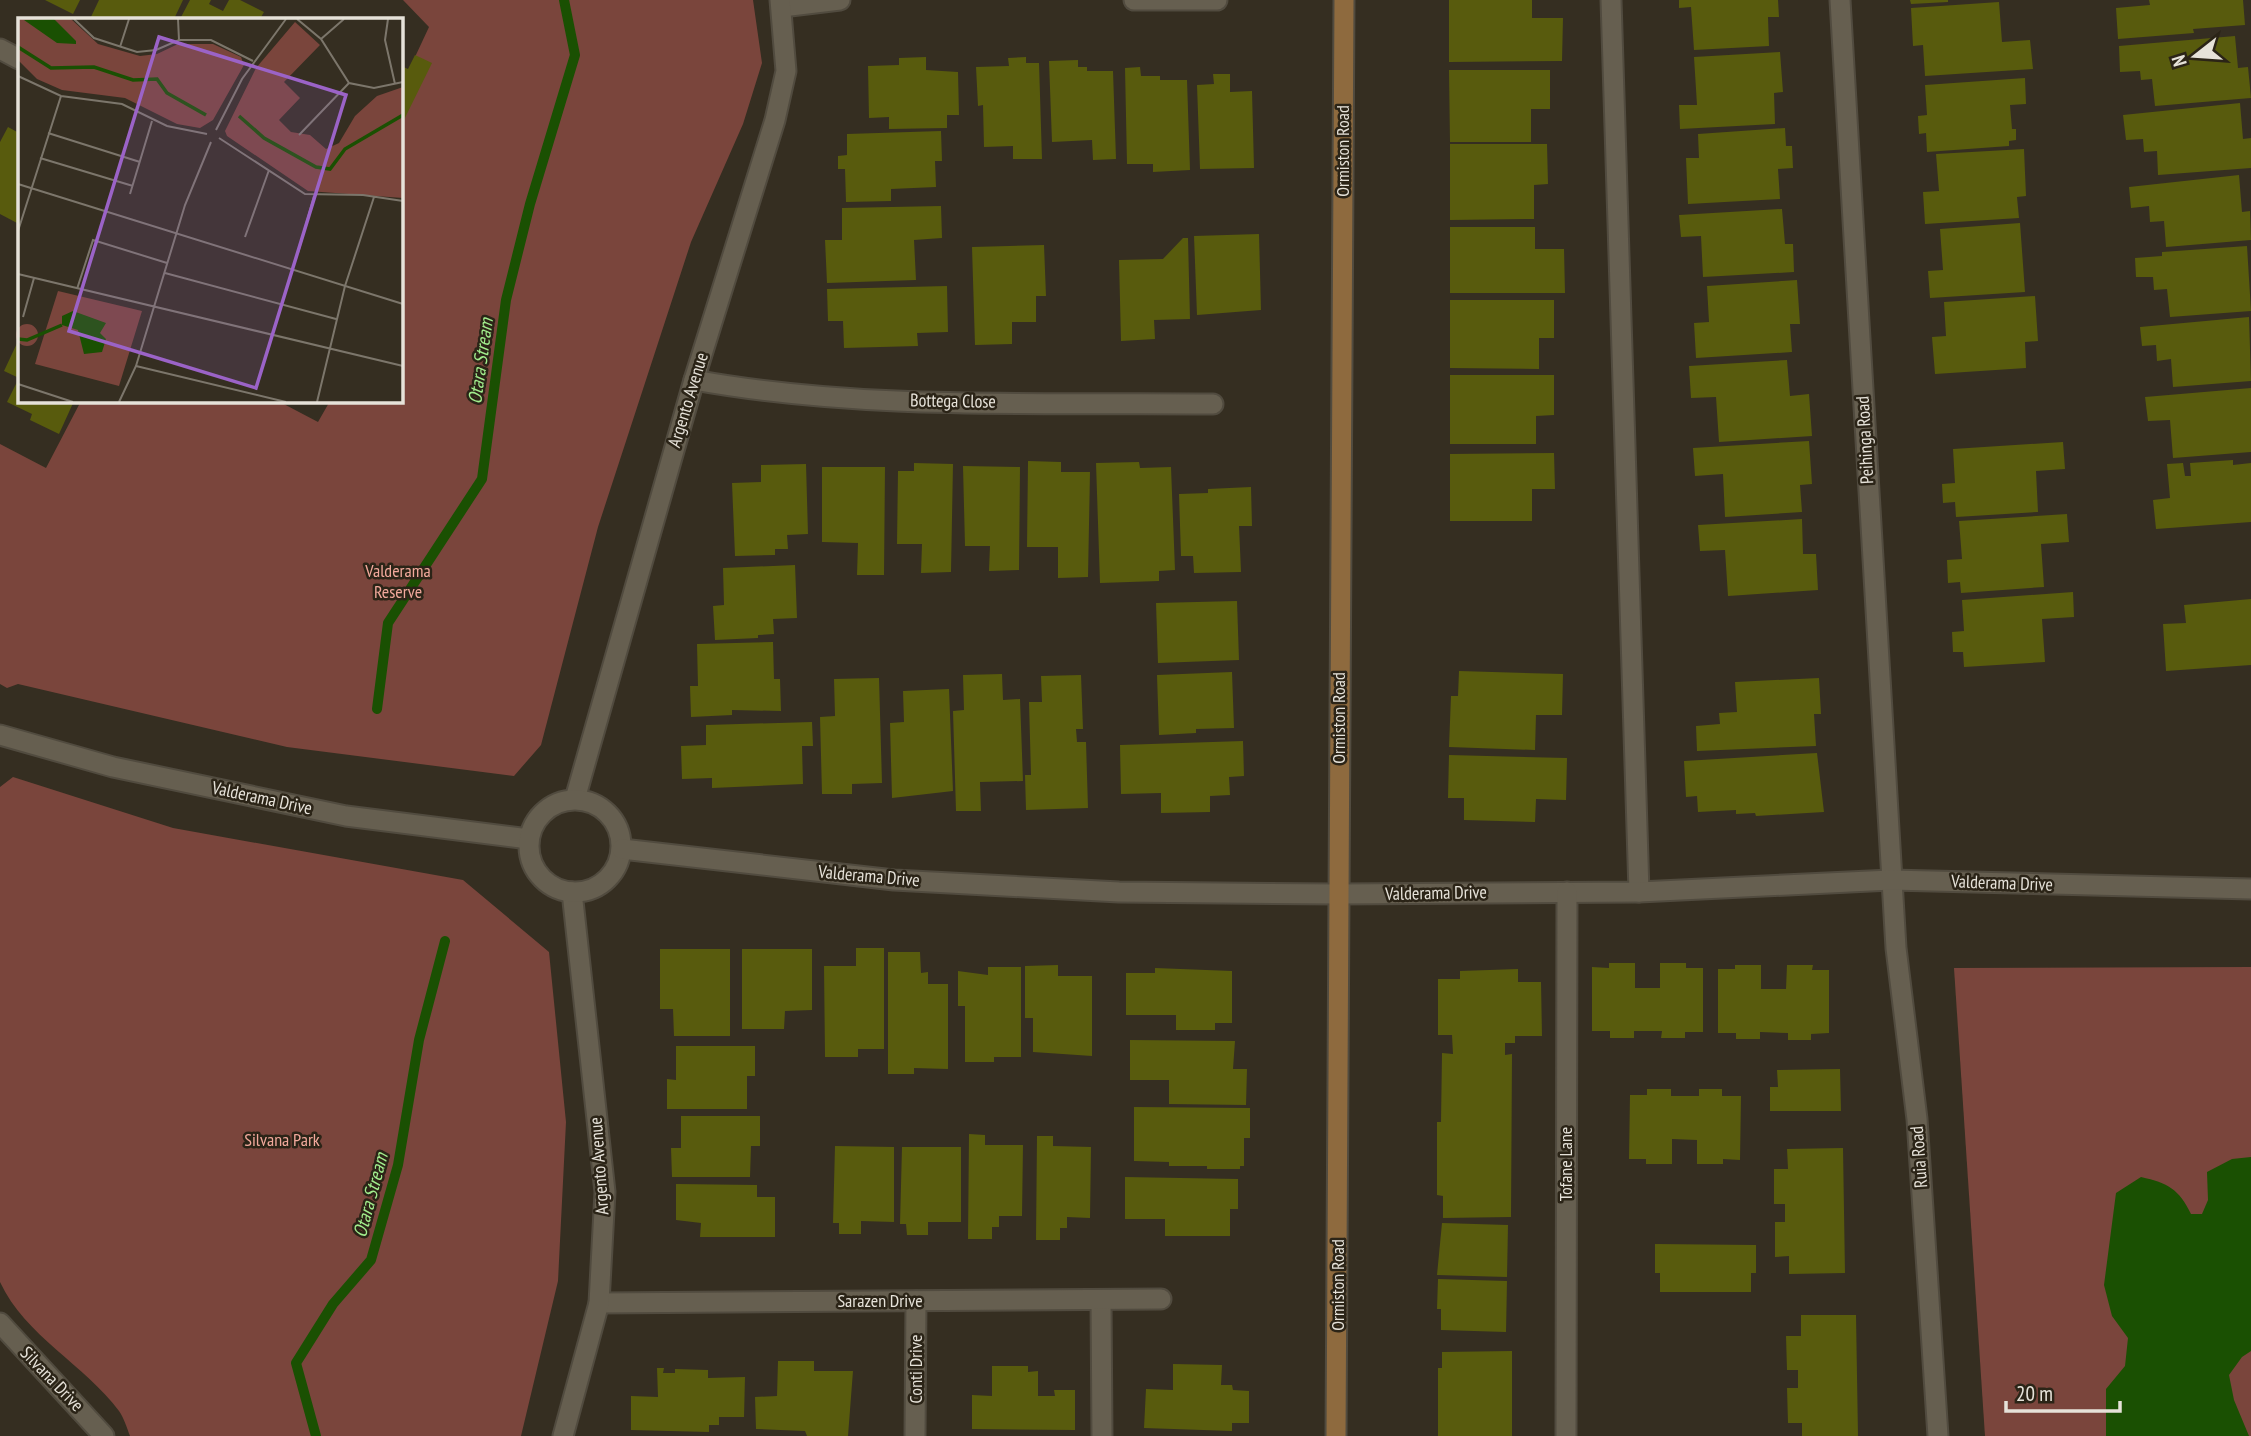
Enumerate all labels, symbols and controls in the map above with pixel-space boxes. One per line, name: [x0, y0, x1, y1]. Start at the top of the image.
inset map: [18, 18, 402, 402]
north arrow: [2160, 21, 2230, 91]
text: N: [2166, 53, 2192, 69]
street label: Ormiston Road: [1331, 105, 1354, 197]
water label: Otara Stream: [462, 315, 498, 405]
street label: Argento Avenue: [662, 350, 713, 450]
street label: Bottega Close: [910, 388, 996, 413]
street label: Peihinga Road: [1851, 395, 1878, 485]
park label: Valderama Reserve: [364, 559, 431, 603]
street label: Ormiston Road: [1327, 672, 1350, 764]
street label: Valderama Drive: [209, 775, 314, 819]
street label: Valderama Drive: [816, 860, 921, 891]
street label: Valderama Drive: [1950, 869, 2053, 896]
street label: Valderama Drive: [1384, 880, 1487, 905]
street label: Argento Avenue: [584, 1116, 613, 1216]
street label: Ruia Road: [1905, 1125, 1932, 1189]
street label: Tofane Lane: [1554, 1127, 1577, 1201]
park label: Silvana Park: [244, 1128, 320, 1151]
water label: Otara Stream: [347, 1149, 393, 1240]
street label: Ormiston Road: [1326, 1239, 1349, 1331]
street label: Sarazen Drive: [837, 1289, 923, 1312]
street label: Conti Drive: [904, 1335, 927, 1403]
street label: Silvana Drive: [16, 1341, 89, 1416]
scale bar: [2006, 1370, 2120, 1414]
text: 20 m: [2016, 1380, 2053, 1407]

